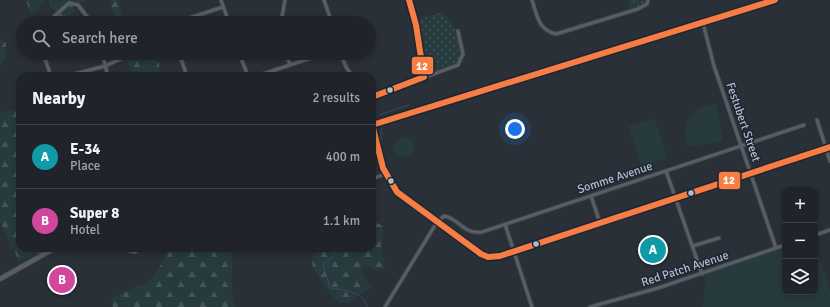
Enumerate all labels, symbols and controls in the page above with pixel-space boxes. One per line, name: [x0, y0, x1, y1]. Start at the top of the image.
search box: [16, 16, 376, 60]
icon: search: [30, 27, 52, 49]
text: Search here: [62, 29, 138, 47]
line badge: 12: [411, 56, 434, 75]
text: 12: [416, 60, 428, 73]
street label: Festubert Street: [722, 80, 764, 164]
unlabelled marker: [385, 85, 395, 95]
text: Nearby: [32, 88, 85, 109]
text: 2 results: [312, 90, 360, 106]
your location: [505, 119, 525, 139]
text: E-34: [70, 140, 100, 158]
text: A: [41, 149, 49, 165]
text: 400 m: [326, 149, 360, 165]
text: Place: [70, 158, 100, 174]
street label: Somme Avenue: [575, 159, 655, 197]
line badge: 12: [718, 171, 741, 190]
text: 12: [723, 174, 735, 187]
unlabelled marker: [386, 176, 396, 186]
map controls: [782, 187, 818, 295]
button: +: [782, 187, 818, 223]
unlabelled marker: [686, 188, 696, 198]
text: Super 8: [70, 204, 119, 222]
text: B: [41, 213, 49, 229]
text: 1.1 km: [323, 213, 360, 229]
text: Hotel: [70, 222, 100, 238]
button: −: [782, 223, 818, 259]
pin: A: [640, 235, 666, 265]
unlabelled marker: [531, 239, 541, 249]
street label: Red Patch Avenue: [639, 248, 731, 290]
button: layers: [782, 259, 818, 295]
pin: B: [49, 265, 75, 295]

